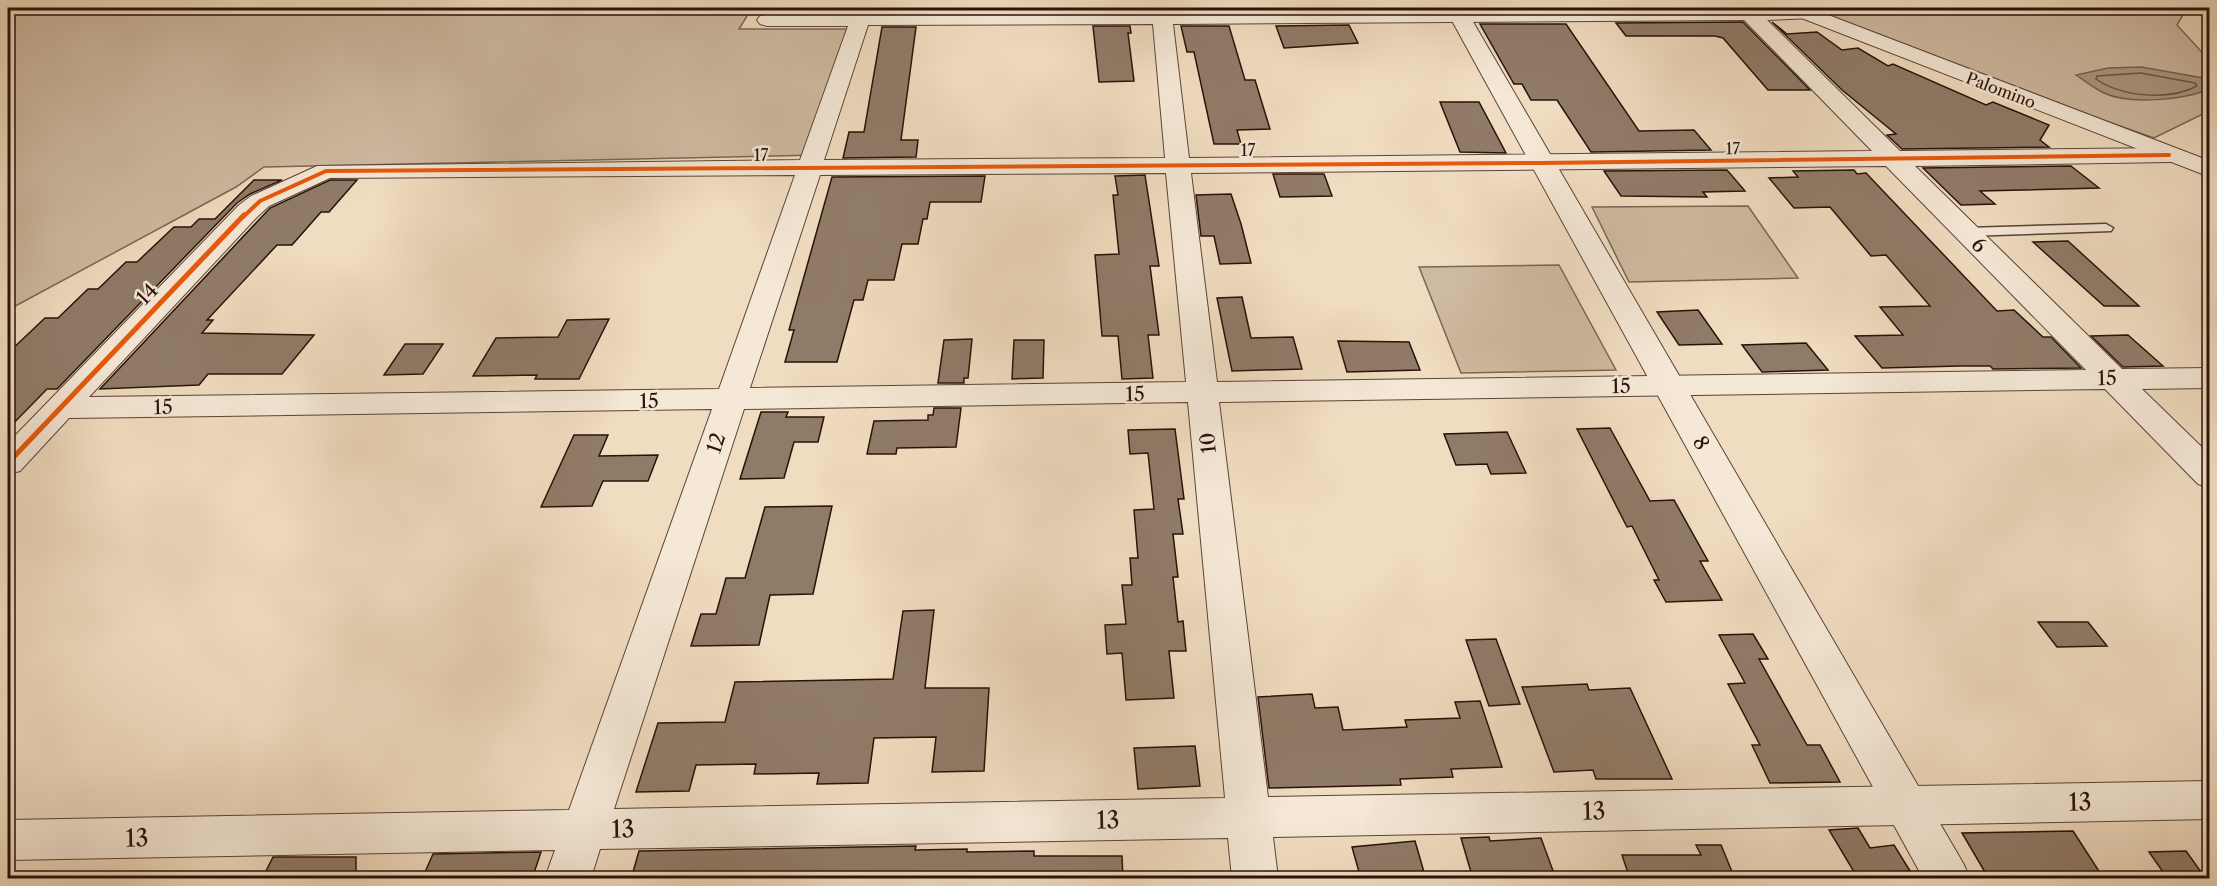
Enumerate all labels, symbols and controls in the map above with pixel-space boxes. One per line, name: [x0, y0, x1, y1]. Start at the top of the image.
street label: Palomino: [1963, 68, 2039, 112]
street label: 17: [1726, 138, 1741, 158]
street label: 17: [1241, 140, 1255, 160]
street label: 17: [754, 145, 768, 165]
street label: 6: [1966, 232, 1992, 258]
street label: 14: [131, 278, 163, 310]
street label: 15: [2097, 366, 2117, 390]
street label: 15: [1611, 374, 1631, 398]
street label: 15: [1125, 382, 1145, 406]
street label: 15: [639, 389, 659, 413]
street label: 15: [153, 395, 173, 419]
street label: 12: [701, 430, 731, 456]
street label: 10: [1195, 431, 1221, 455]
street label: 8: [1688, 432, 1714, 454]
street label: 13: [2068, 787, 2092, 817]
street label: 13: [1582, 796, 1606, 826]
street label: 13: [1096, 805, 1120, 835]
street label: 13: [611, 814, 635, 844]
street label: 13: [125, 823, 149, 853]

